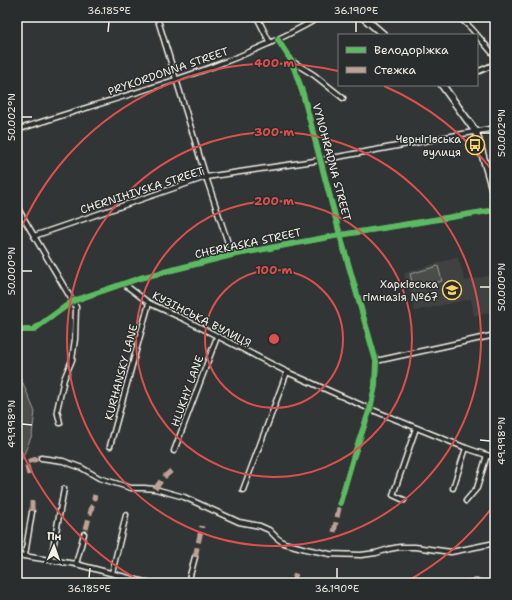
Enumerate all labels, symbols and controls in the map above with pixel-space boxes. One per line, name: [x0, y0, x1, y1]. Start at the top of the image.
text: 36.185°E: [87, 4, 131, 17]
text: 36.190°E: [334, 4, 378, 17]
legend: [338, 34, 478, 86]
text: Велодоріжка: [374, 42, 449, 58]
street label: PRYKORDONNA STREET: [106, 44, 231, 99]
text: 400 m: [254, 55, 294, 71]
text: Стежка: [374, 62, 416, 78]
text: 50.002°N: [5, 93, 18, 141]
street label: VYNOHRADNA STREET: [309, 102, 355, 223]
text: 50.002°N: [495, 109, 508, 157]
text: 300 m: [254, 124, 294, 140]
place label: Чернігівська вулиця: [396, 132, 461, 160]
bus stop icon: Чернігівська вулиця: [464, 134, 486, 156]
street label: CHERNIHIVSKA STREET: [78, 163, 206, 218]
text: 200 m: [254, 193, 294, 209]
street label: CHERKASKA STREET: [193, 225, 303, 262]
text: 50.000°N: [5, 247, 18, 295]
text: 100 m: [256, 262, 293, 278]
text: 50.000°N: [495, 263, 508, 311]
place label: Харківська гімназія №67: [363, 277, 438, 305]
school or university icon: Харківська гімназія №67: [441, 279, 463, 301]
street label: КУЗІНСЬКА ВУЛИЦЯ: [150, 288, 254, 351]
street label: KURHANSKY LANE: [101, 322, 142, 422]
centre of rings: [267, 332, 281, 346]
street label: HLUKHY LANE: [168, 353, 207, 429]
text: 49.998°N: [5, 400, 18, 448]
text: 49.998°N: [495, 417, 508, 465]
north arrow: [34, 526, 74, 566]
text: Пн: [47, 529, 62, 544]
text: 36.185°E: [67, 582, 111, 595]
text: 36.190°E: [315, 582, 359, 595]

